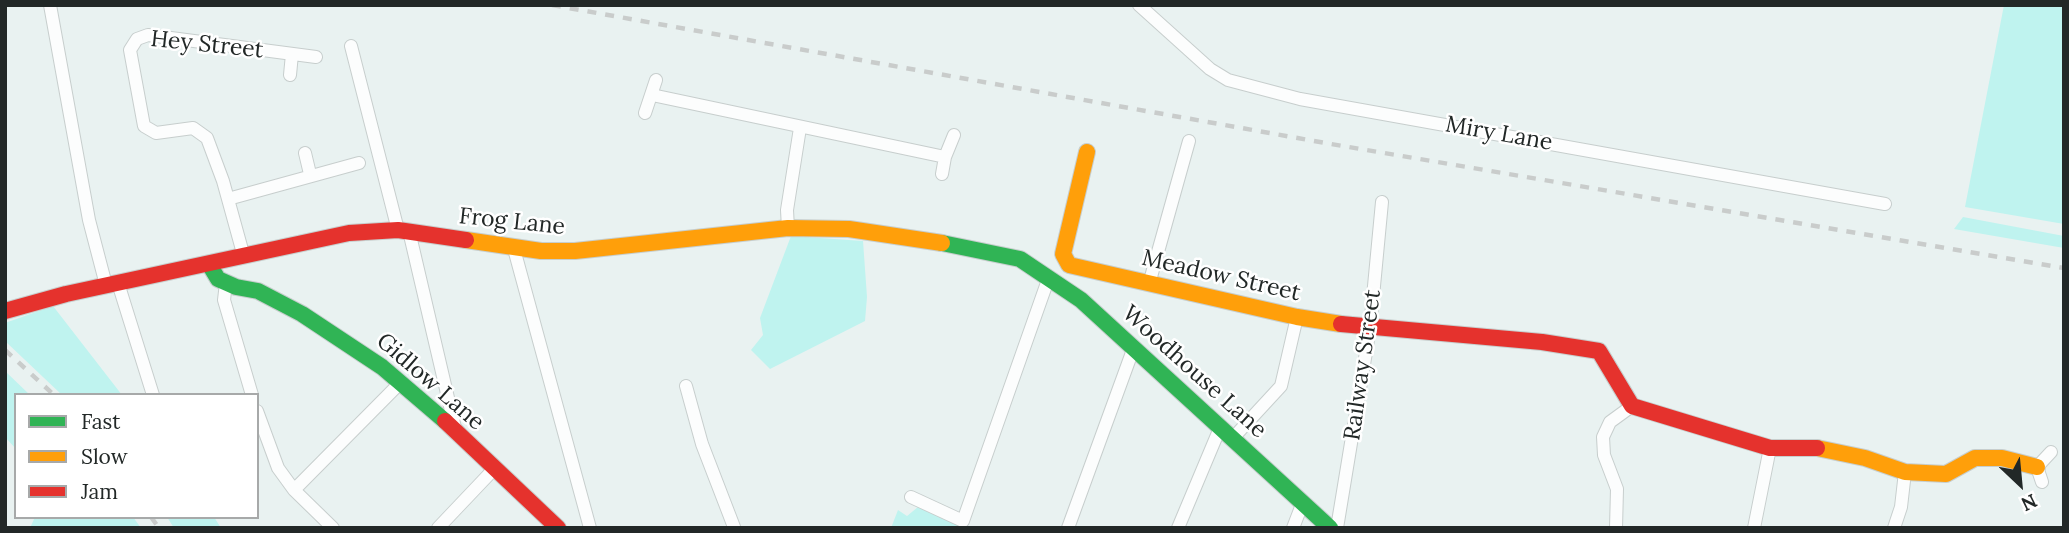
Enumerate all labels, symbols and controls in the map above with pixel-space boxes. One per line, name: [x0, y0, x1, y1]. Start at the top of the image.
street label: Hey Street: [149, 25, 265, 65]
street label: Miry Lane: [1443, 111, 1555, 157]
street label: Frog Lane: [458, 203, 566, 241]
street label: Meadow Street: [1139, 244, 1303, 308]
street label: Railway Street: [1339, 288, 1387, 442]
street label: Woodhouse Lane: [1116, 300, 1272, 444]
street label: Gidlow Lane: [370, 328, 490, 436]
legend: [14, 393, 259, 519]
text: Fast: [81, 408, 120, 435]
text: Slow: [81, 443, 128, 470]
north arrow: [1985, 449, 2055, 519]
text: Jam: [81, 478, 118, 505]
text: N: [2017, 489, 2041, 517]

